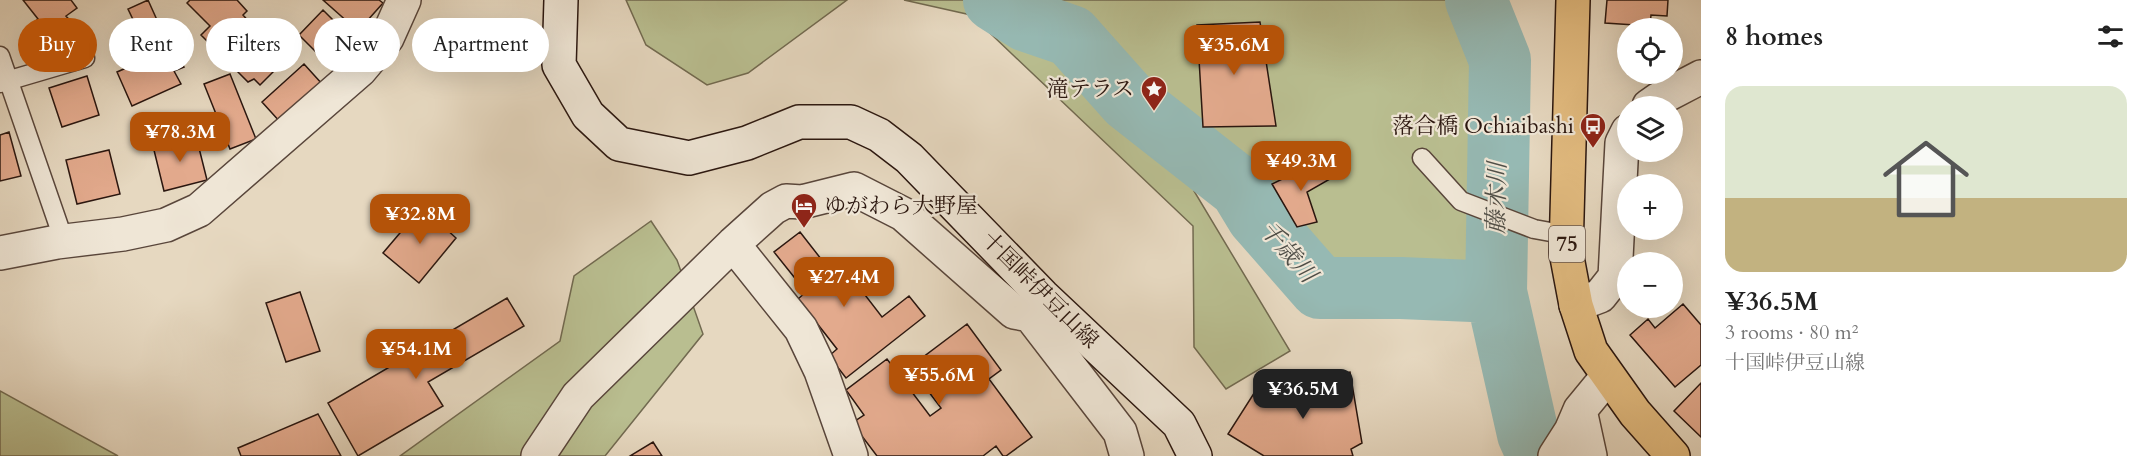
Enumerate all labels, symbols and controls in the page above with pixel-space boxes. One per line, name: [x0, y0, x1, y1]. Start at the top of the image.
chip: Buy: [18, 18, 97, 72]
chip: Rent: [109, 18, 194, 72]
chip: Filters: [206, 18, 302, 72]
chip: New: [314, 18, 400, 72]
chip: Apartment: [412, 18, 549, 72]
map controls: [1617, 18, 1683, 318]
button: locate: [1617, 18, 1683, 84]
text: 8 homes: [1725, 19, 1823, 54]
icon: filters: [2094, 20, 2127, 53]
pin: ¥35.6M: [1185, 25, 1283, 76]
text: ¥35.6M: [1198, 31, 1270, 58]
place label: 滝テラス: [1047, 74, 1134, 104]
place icon: 滝テラス: [1139, 74, 1169, 112]
button: layers: [1617, 96, 1683, 162]
place label: 落合橋 Ochiaibashi: [1392, 111, 1574, 141]
bus stop icon: 落合橋 Ochiaibashi: [1578, 111, 1608, 149]
pin: ¥78.3M: [131, 112, 229, 163]
text: ¥78.3M: [144, 118, 216, 145]
icon: home: [1872, 125, 1980, 233]
pin: ¥49.3M: [1252, 141, 1350, 192]
text: ¥49.3M: [1265, 147, 1337, 174]
water label: 藤木川: [1480, 159, 1514, 234]
button: +: [1617, 174, 1683, 240]
hotel icon: ゆがわら大野屋: [789, 191, 819, 229]
place label: ゆがわら大野屋: [824, 191, 978, 221]
pin: ¥32.8M: [371, 194, 469, 245]
text: ¥32.8M: [384, 200, 456, 227]
water label: 千歳川: [1252, 214, 1326, 292]
street label: 十国峠伊豆山線: [975, 225, 1105, 355]
road number: 75: [1549, 226, 1585, 262]
button: −: [1617, 252, 1683, 318]
pin: ¥27.4M: [795, 257, 893, 308]
text: ¥27.4M: [808, 263, 880, 290]
text: ¥36.5M: [1725, 284, 1818, 319]
text: 3 rooms · 80 m²: [1725, 319, 1858, 346]
pin: ¥54.1M: [367, 329, 465, 380]
text: ¥54.1M: [380, 335, 452, 362]
text: 十国峠伊豆山線: [1725, 349, 1865, 376]
pin: ¥55.6M: [890, 355, 988, 406]
text: ¥55.6M: [903, 361, 975, 388]
pin: ¥36.5M: [1254, 369, 1352, 420]
text: ¥36.5M: [1267, 375, 1339, 402]

